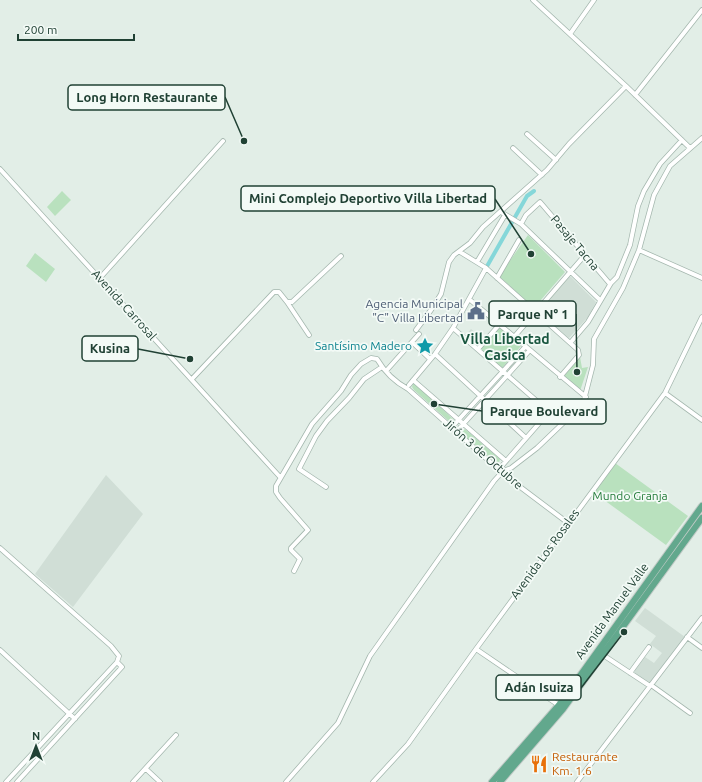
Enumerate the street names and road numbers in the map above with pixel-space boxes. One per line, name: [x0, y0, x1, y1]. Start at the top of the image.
street label: Pasaje Tacna: [549, 213, 602, 273]
street label: Avenida Carrosal: [89, 267, 159, 342]
street label: Jirón 3 de Octubre: [441, 416, 526, 492]
street label: Avenida Los Rosales: [508, 506, 582, 601]
street label: Avenida Manuel Valle: [573, 560, 651, 661]

